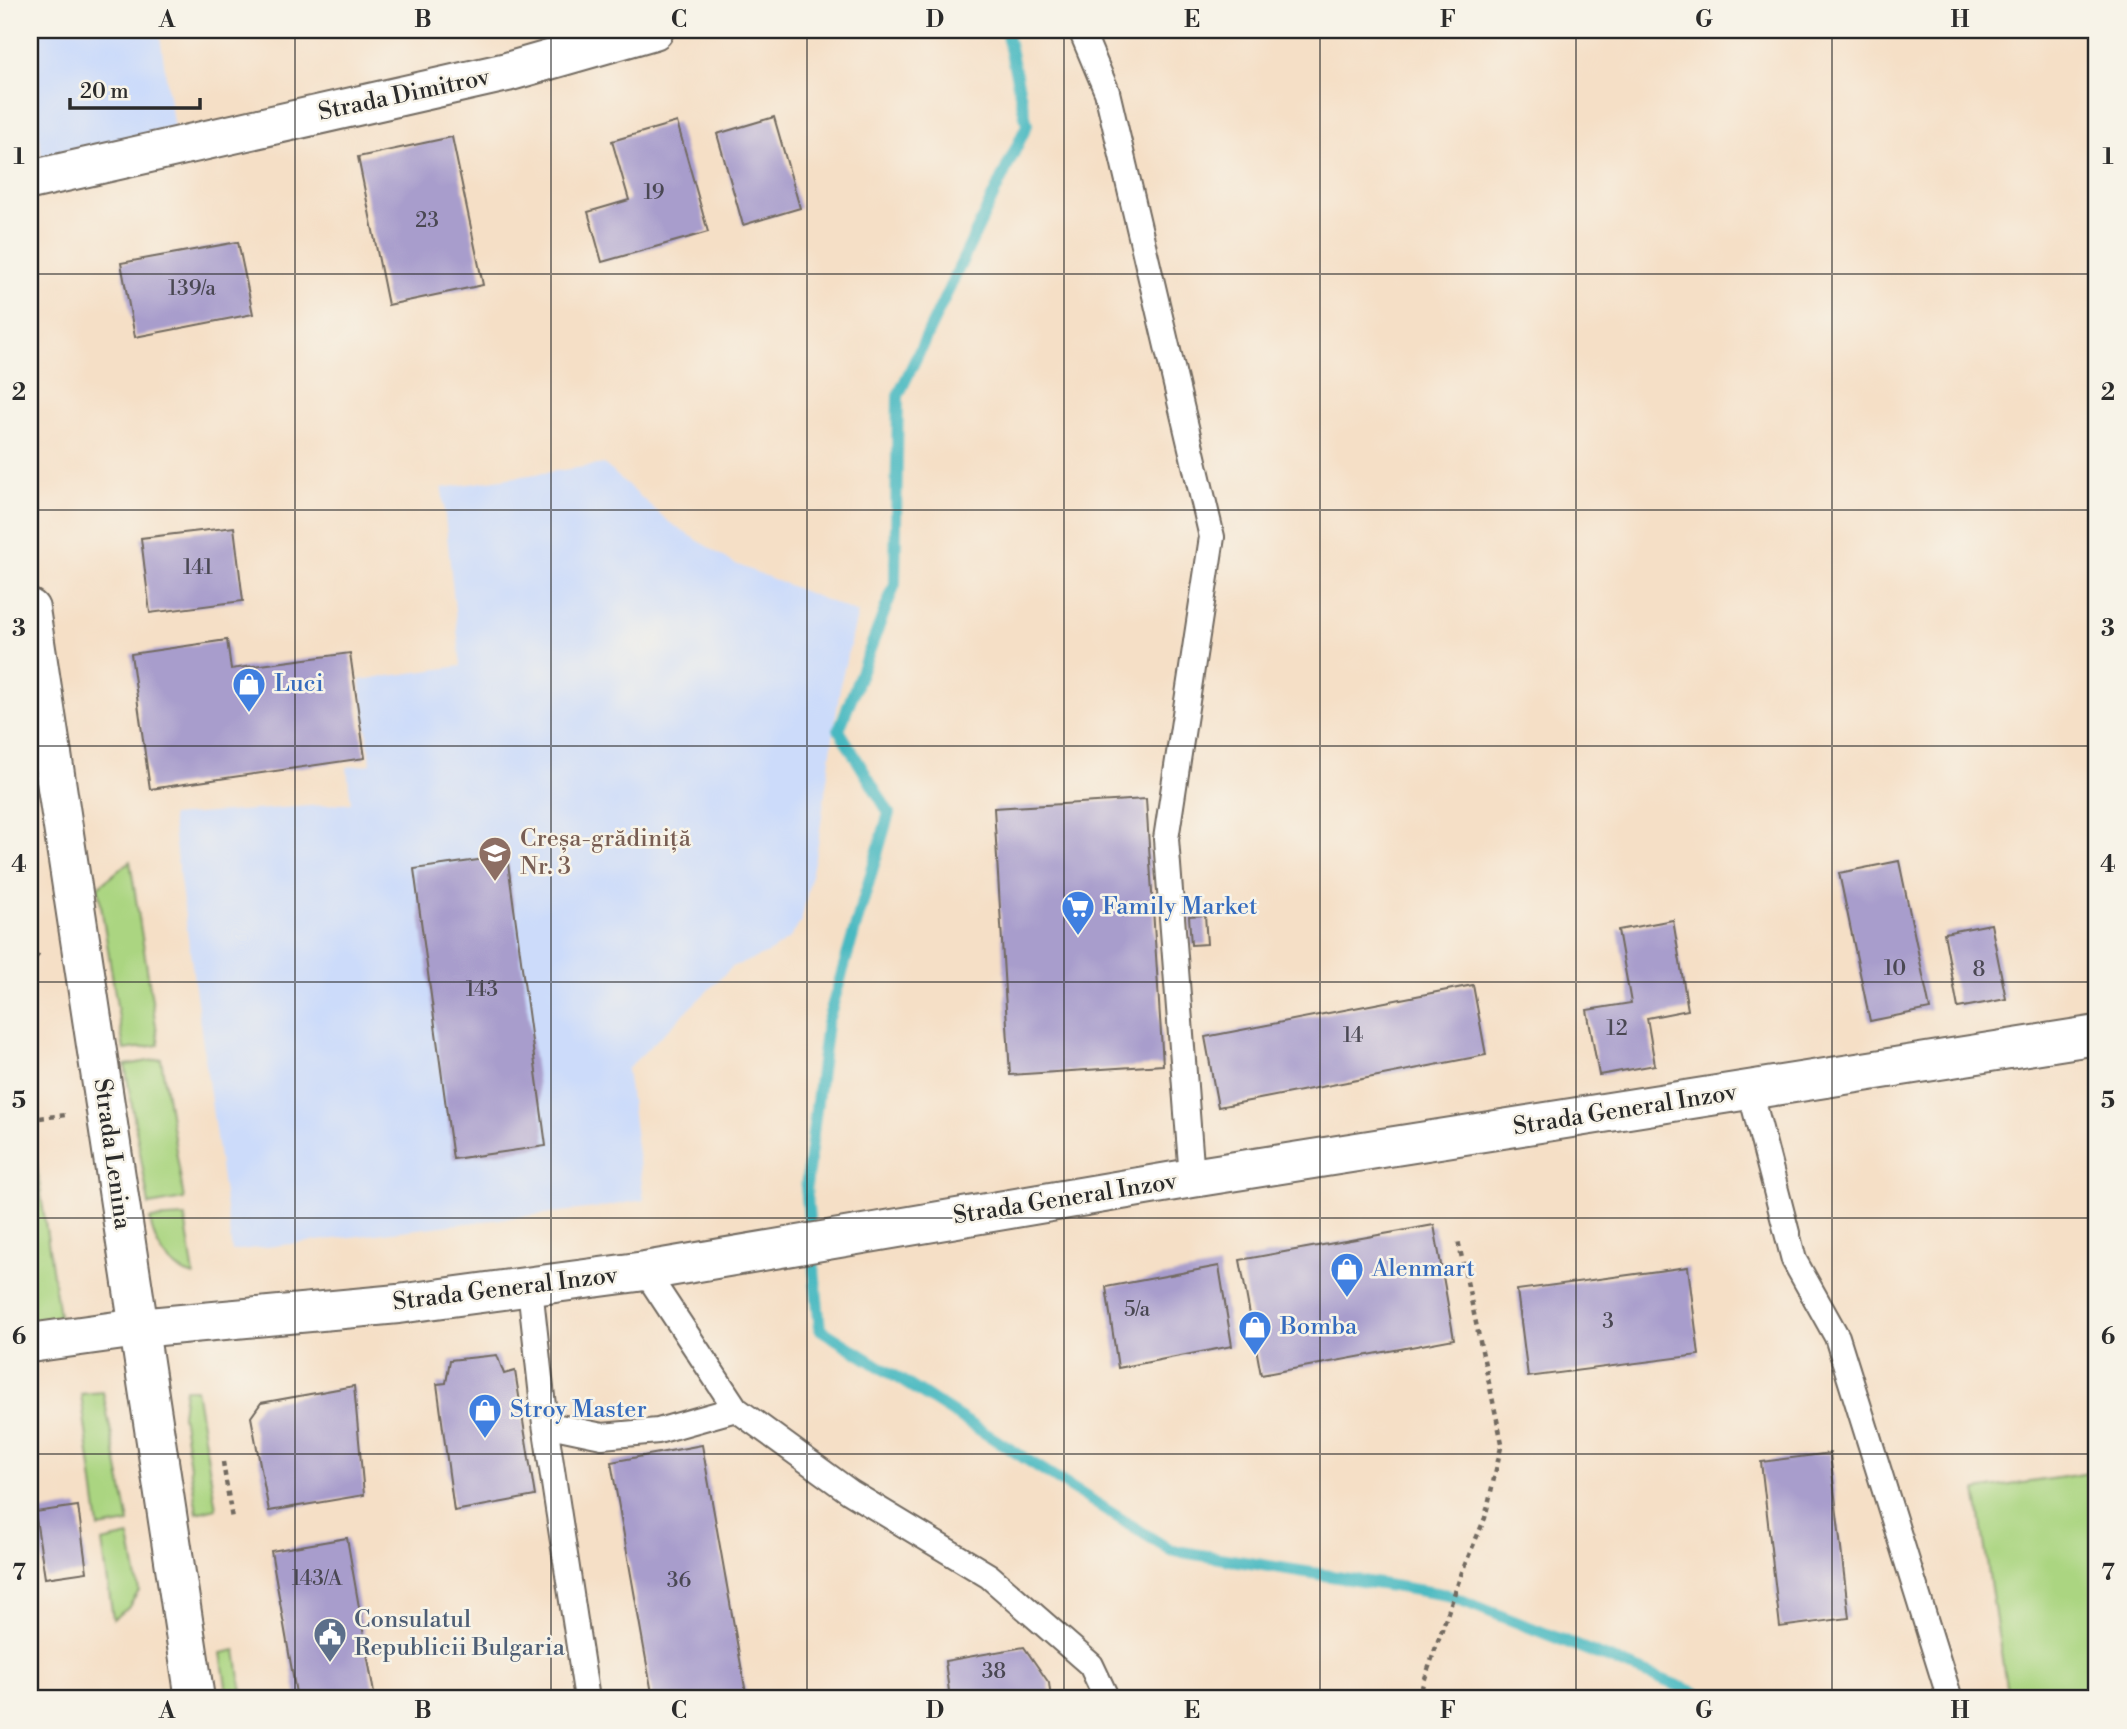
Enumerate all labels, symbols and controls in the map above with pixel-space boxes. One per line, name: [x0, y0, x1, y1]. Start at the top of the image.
text: A: [158, 6, 176, 34]
text: B: [414, 6, 432, 34]
text: C: [671, 6, 687, 34]
text: D: [926, 6, 944, 34]
text: E: [1184, 6, 1200, 34]
text: F: [1440, 6, 1456, 34]
text: G: [1695, 6, 1713, 34]
text: H: [1951, 6, 1970, 34]
street label: Strada Dimitrov: [316, 62, 493, 128]
scale bar: [70, 66, 200, 110]
text: 20 m: [80, 79, 129, 105]
text: 1: [13, 143, 25, 171]
text: 1: [2102, 143, 2114, 171]
house number: 19: [643, 180, 665, 206]
house number: 23: [415, 208, 439, 234]
house number: 139/a: [168, 276, 216, 302]
text: 2: [12, 379, 26, 407]
text: 2: [2101, 379, 2115, 407]
house number: 141: [183, 555, 213, 581]
text: 3: [12, 615, 26, 643]
text: 3: [2101, 615, 2115, 643]
shop icon: Luci: [230, 665, 268, 714]
place label: Luci: [274, 669, 324, 699]
place label: Creșa-grădiniță Nr. 3: [520, 824, 692, 882]
school or university icon: Creșa-grădiniță Nr. 3: [476, 834, 514, 883]
text: 4: [11, 851, 27, 879]
text: 4: [2100, 851, 2116, 879]
supermarket icon: Family Market: [1059, 888, 1097, 937]
place label: Family Market: [1102, 892, 1258, 922]
house number: 10: [1884, 956, 1906, 982]
house number: 8: [1973, 957, 1985, 983]
house number: 143: [466, 977, 498, 1003]
house number: 12: [1606, 1016, 1628, 1042]
house number: 14: [1343, 1023, 1363, 1049]
street label: Strada Lenina: [87, 1077, 138, 1232]
street label: Strada General Inzov: [1511, 1077, 1740, 1142]
text: 5: [12, 1087, 26, 1115]
text: 5: [2101, 1087, 2115, 1115]
street label: Strada General Inzov: [951, 1166, 1180, 1231]
shop icon: Alenmart: [1328, 1250, 1366, 1299]
place label: Alenmart: [1371, 1254, 1475, 1284]
street label: Strada General Inzov: [391, 1260, 620, 1318]
house number: 5/a: [1124, 1297, 1150, 1323]
shop icon: Bomba: [1236, 1308, 1274, 1357]
house number: 3: [1602, 1309, 1614, 1335]
place label: Bomba: [1279, 1312, 1358, 1342]
text: 6: [12, 1323, 26, 1351]
text: 6: [2101, 1323, 2115, 1351]
shop icon: Stroy Master: [466, 1391, 504, 1440]
place label: Stroy Master: [510, 1395, 647, 1425]
text: 7: [12, 1559, 26, 1587]
text: 7: [2101, 1559, 2115, 1587]
house number: 143/A: [292, 1566, 343, 1592]
house number: 36: [667, 1568, 691, 1594]
place label: Consulatul Republicii Bulgaria: [354, 1605, 566, 1663]
public building icon: Consulatul Republicii Bulgaria: [311, 1615, 349, 1664]
house number: 38: [982, 1659, 1006, 1685]
text: A: [158, 1697, 176, 1725]
text: B: [414, 1697, 432, 1725]
text: C: [671, 1697, 687, 1725]
text: D: [926, 1697, 944, 1725]
text: E: [1184, 1697, 1200, 1725]
text: F: [1440, 1697, 1456, 1725]
text: G: [1695, 1697, 1713, 1725]
text: H: [1951, 1697, 1970, 1725]

